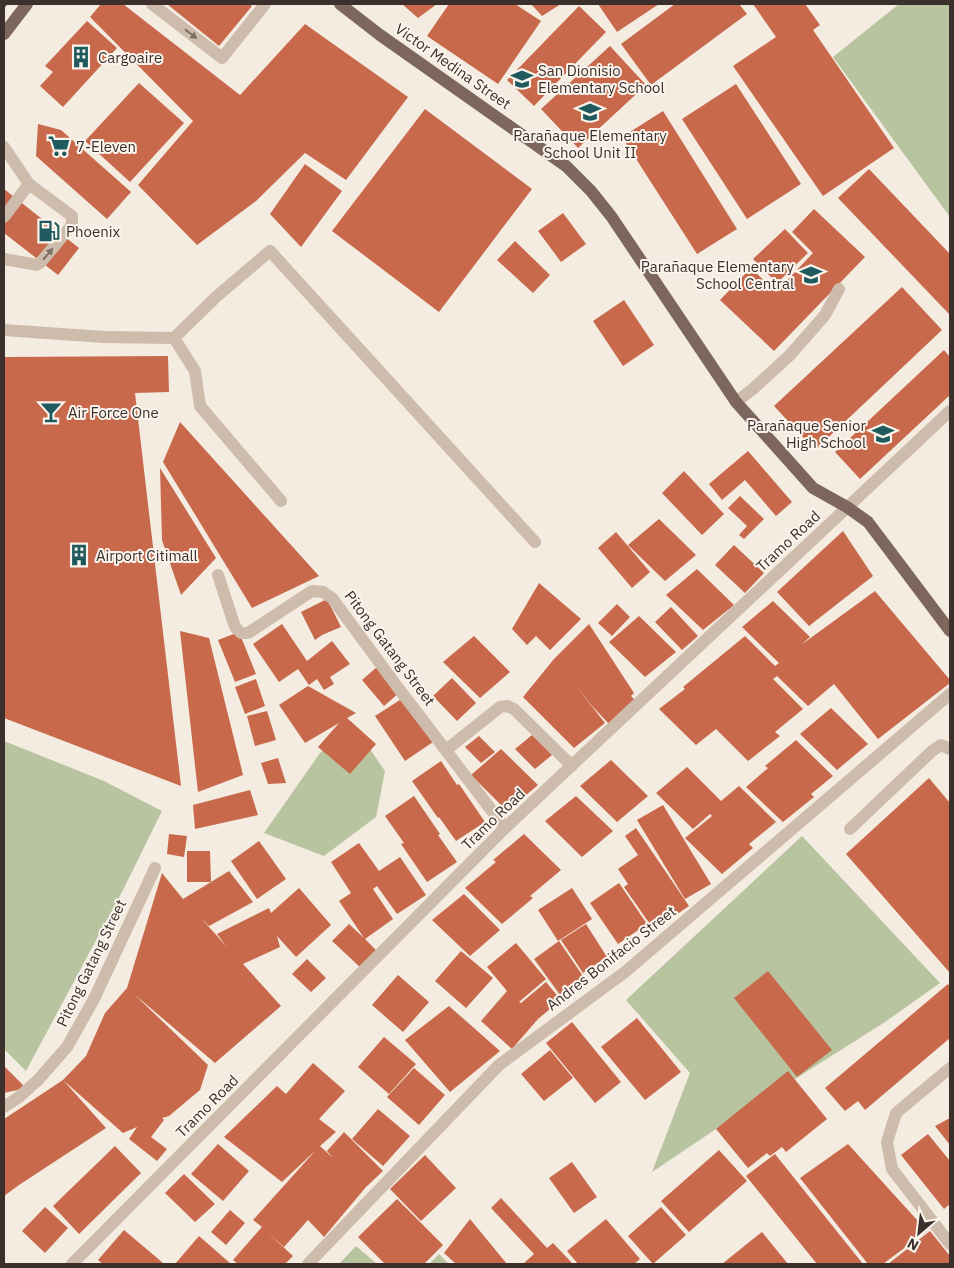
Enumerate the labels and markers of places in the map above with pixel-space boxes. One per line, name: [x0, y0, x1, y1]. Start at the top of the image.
building icon: Cargoaire: [68, 44, 94, 70]
place label: Cargoaire: [98, 48, 162, 67]
place label: San Dionisio Elementary School: [538, 61, 665, 97]
school or university icon: San Dionisio Elementary School: [509, 66, 535, 92]
school or university icon: Parañaque Elementary School Unit II: [577, 99, 603, 125]
place label: Parañaque Elementary School Unit II: [513, 126, 667, 162]
supermarket icon: 7-Eleven: [46, 133, 72, 159]
place label: 7-Eleven: [76, 137, 136, 156]
fuel station icon: Phoenix: [36, 218, 62, 244]
place label: Phoenix: [66, 222, 121, 241]
place label: Parañaque Elementary School Central: [641, 257, 795, 293]
school or university icon: Parañaque Elementary School Central: [798, 262, 824, 288]
bar icon: Air Force One: [38, 399, 64, 425]
place label: Air Force One: [68, 403, 159, 422]
place label: Parañaque Senior High School: [747, 416, 866, 452]
school or university icon: Parañaque Senior High School: [870, 421, 896, 447]
building icon: Airport Citimall: [66, 542, 92, 568]
place label: Airport Citimall: [96, 546, 198, 565]

